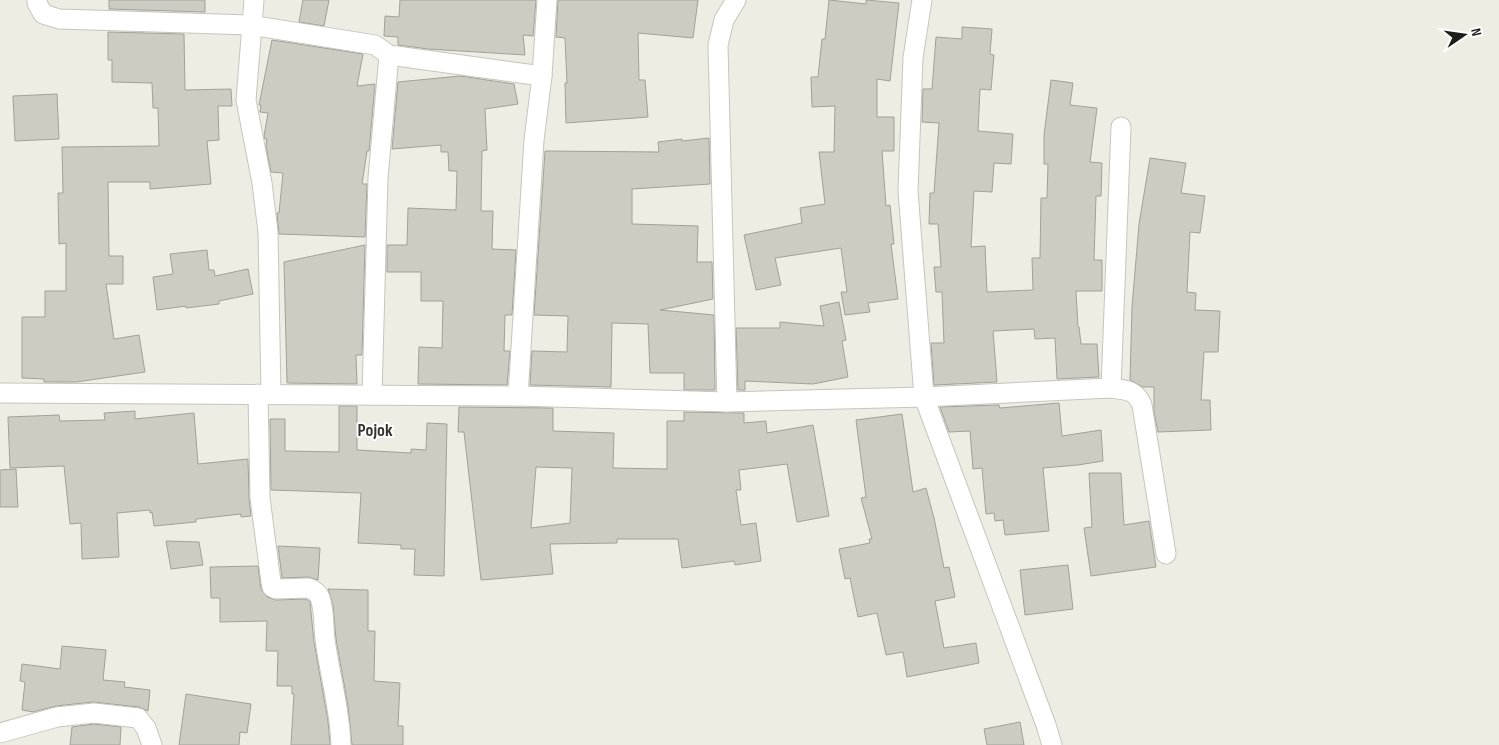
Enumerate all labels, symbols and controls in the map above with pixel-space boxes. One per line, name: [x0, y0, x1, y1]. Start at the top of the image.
north arrow: [1439, 10, 1489, 60]
text: N: [1467, 27, 1485, 38]
district label: Pojok: [357, 420, 393, 441]

